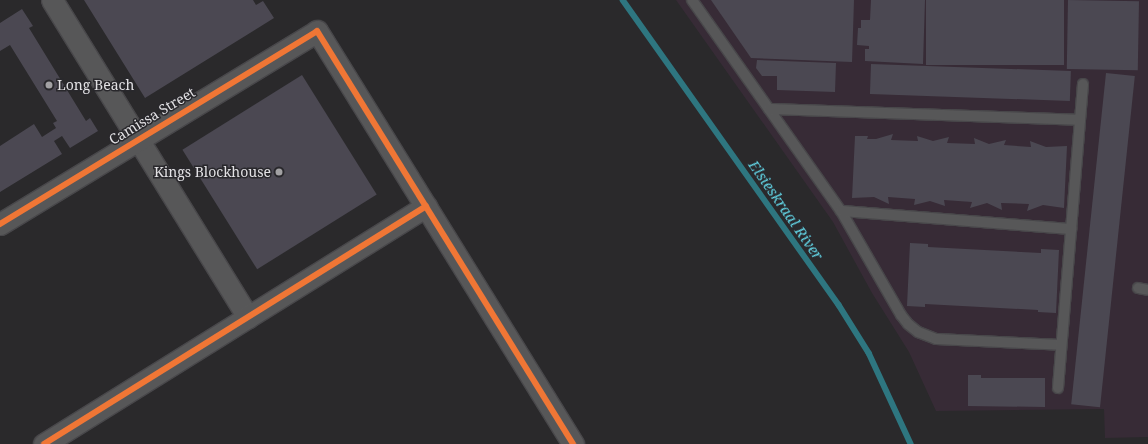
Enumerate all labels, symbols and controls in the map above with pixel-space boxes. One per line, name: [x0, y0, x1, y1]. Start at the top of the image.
place label: Long Beach: [57, 77, 134, 93]
marker: Long Beach: [44, 80, 54, 90]
street label: Camissa Street: [106, 84, 198, 148]
water label: Elsieskraal River: [745, 157, 827, 263]
place label: Kings Blockhouse: [154, 164, 271, 180]
marker: Kings Blockhouse: [274, 167, 284, 177]

